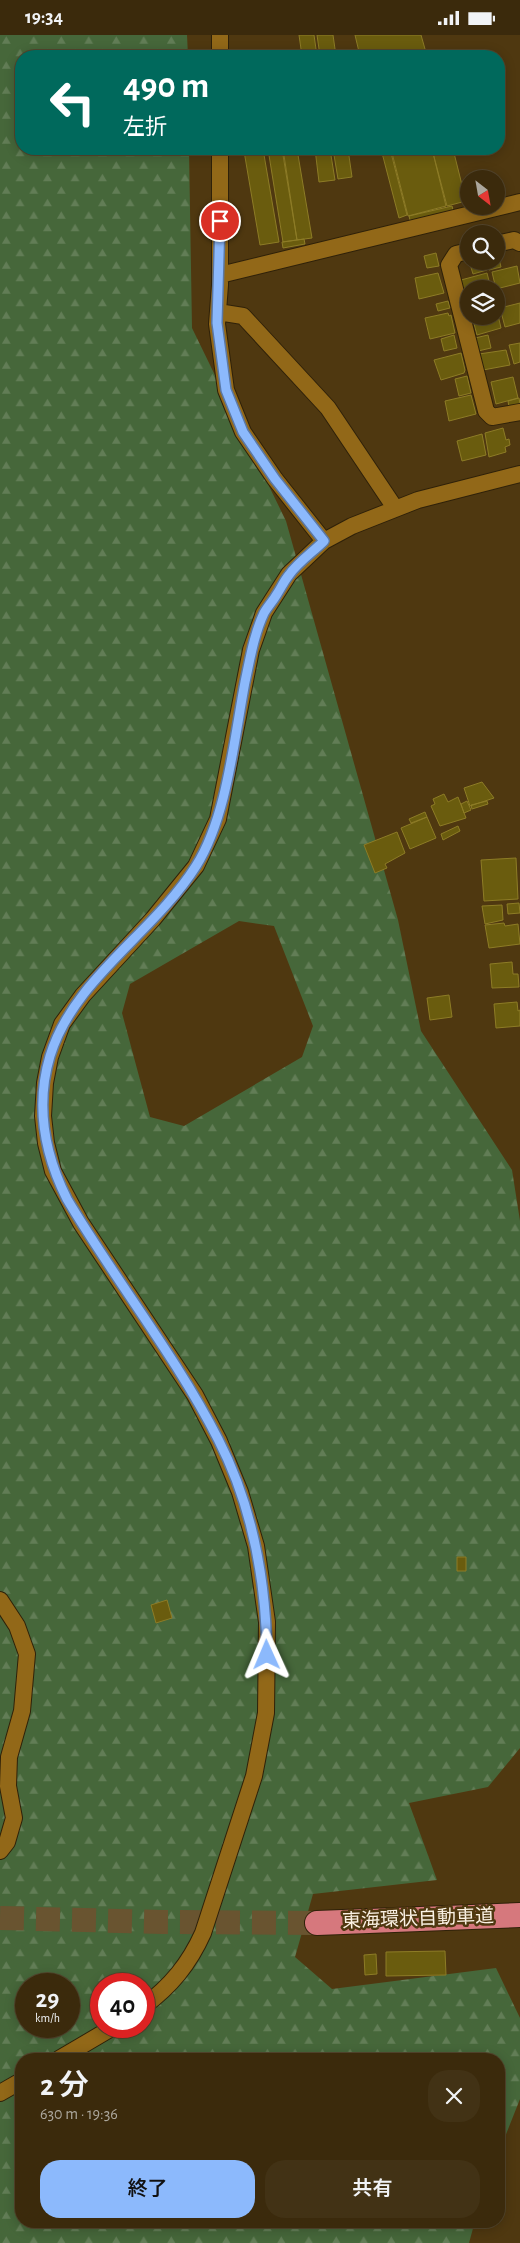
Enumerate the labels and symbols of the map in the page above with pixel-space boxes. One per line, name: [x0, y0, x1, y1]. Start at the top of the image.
north arrow: [460, 170, 505, 215]
pin: [199, 200, 241, 242]
position arrow: [240, 1628, 292, 1680]
street label: 東海環状自動車道: [342, 1906, 494, 1931]
speed limit sign: 40: [90, 1973, 155, 2038]

